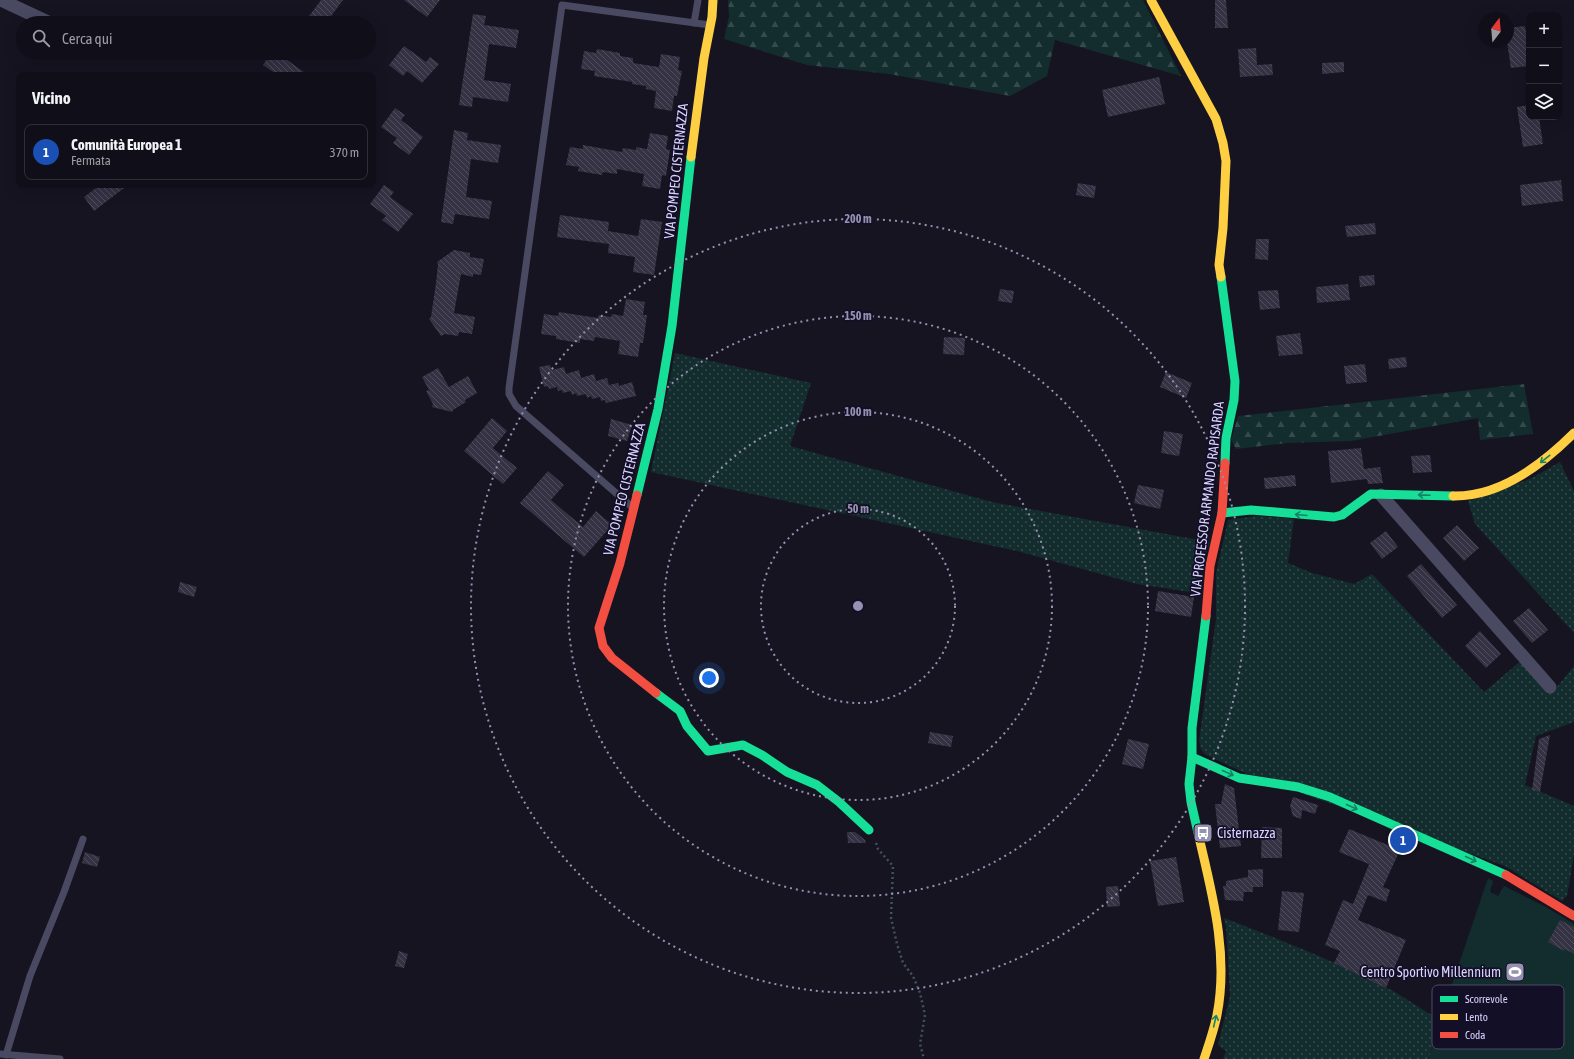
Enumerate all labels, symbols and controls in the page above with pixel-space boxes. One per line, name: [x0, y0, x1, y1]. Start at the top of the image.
north arrow: [1478, 12, 1514, 48]
map controls: [1526, 12, 1562, 120]
button: +: [1526, 12, 1562, 48]
search box: [16, 16, 376, 60]
icon: search: [30, 27, 52, 49]
text: Cerca qui: [62, 30, 112, 47]
button: −: [1526, 48, 1562, 84]
button: layers: [1526, 84, 1562, 120]
text: Vicino: [32, 88, 71, 108]
street label: VIA POMPEO CISTERNAZZA: [661, 102, 691, 239]
text: Comunità Europea 1: [71, 136, 182, 153]
text: 1: [43, 145, 49, 160]
text: 370 m: [330, 145, 359, 160]
text: Fermata: [71, 153, 111, 168]
text: 200 m: [844, 212, 872, 226]
text: 150 m: [844, 309, 872, 323]
street label: VIA PROFESSOR ARMANDO RAPISARDA: [1187, 400, 1227, 598]
text: 100 m: [844, 405, 872, 419]
street label: VIA POMPEO CISTERNAZZA: [600, 421, 648, 557]
one-way arrow: [1540, 455, 1551, 463]
one-way arrow: [1418, 492, 1431, 499]
text: 50 m: [847, 502, 869, 516]
one-way arrow: [1295, 511, 1308, 518]
centre of rings: [851, 599, 865, 613]
your location: [699, 668, 719, 688]
one-way arrow: [1221, 769, 1233, 777]
one-way arrow: [1346, 803, 1358, 811]
bus stop icon: Cisternazza: [1192, 822, 1214, 844]
place label: Cisternazza: [1217, 825, 1276, 841]
pin: 1: [1390, 825, 1416, 855]
one-way arrow: [1465, 856, 1477, 864]
sports icon: Centro Sportivo Millennium: [1504, 961, 1526, 983]
place label: Centro Sportivo Millennium: [1361, 964, 1501, 980]
legend: [1432, 985, 1564, 1049]
text: Scorrevole: [1465, 993, 1508, 1005]
text: Lento: [1465, 1011, 1488, 1023]
one-way arrow: [1212, 1015, 1219, 1028]
text: Coda: [1465, 1029, 1485, 1041]

